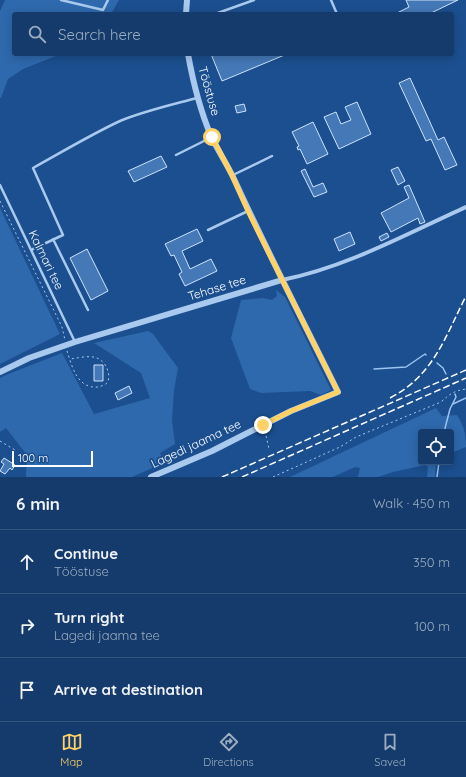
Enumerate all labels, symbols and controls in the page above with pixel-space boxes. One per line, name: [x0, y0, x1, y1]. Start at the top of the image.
search box: [12, 12, 454, 56]
icon: search: [26, 23, 48, 45]
text: Search here: [58, 25, 141, 44]
street label: Tööstuse: [195, 64, 224, 117]
route start: [203, 128, 221, 146]
street label: Kalmari tee: [26, 228, 67, 292]
street label: Tehase tee: [186, 272, 248, 303]
street label: Lagedi jaama tee: [148, 416, 243, 471]
route end: [254, 416, 272, 434]
map controls: [418, 429, 454, 465]
button: locate: [418, 429, 454, 465]
scale bar: [12, 449, 93, 468]
text: 100 m: [18, 451, 48, 465]
text: 6 min: [16, 493, 60, 514]
text: Walk · 450 m: [373, 495, 450, 511]
text: Continue: [54, 544, 118, 563]
icon: ahead: [16, 551, 38, 573]
text: 350 m: [413, 554, 450, 570]
text: Tööstuse: [54, 563, 109, 579]
text: Turn right: [54, 608, 125, 627]
icon: right: [16, 615, 38, 637]
text: 100 m: [414, 618, 450, 634]
text: Lagedi jaama tee: [54, 627, 160, 643]
icon: arrive: [16, 679, 38, 701]
text: Arrive at destination: [54, 680, 203, 699]
tab: Map: [60, 731, 83, 769]
tab: Directions: [203, 731, 254, 769]
tab: Saved: [374, 731, 406, 769]

